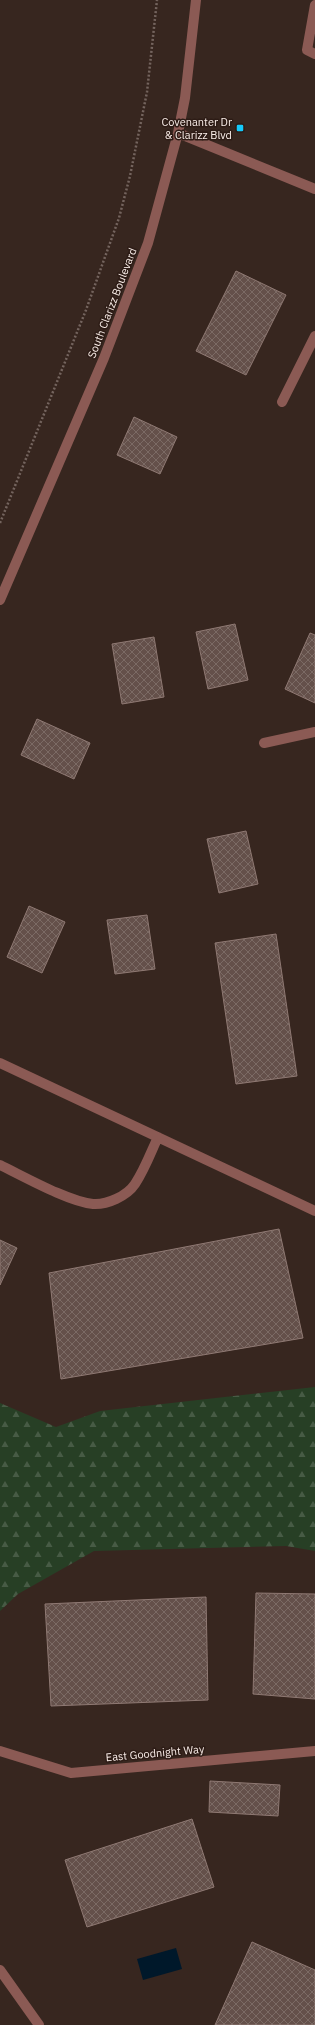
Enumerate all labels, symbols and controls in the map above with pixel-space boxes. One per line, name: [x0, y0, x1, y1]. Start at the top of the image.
place label: Covenanter Dr & Clarizz Blvd: [161, 115, 232, 142]
marker: Covenanter Dr & Clarizz Blvd: [235, 123, 245, 133]
street label: South Clarizz Boulevard: [85, 246, 139, 360]
street label: East Goodnight Way: [105, 1742, 205, 1764]

